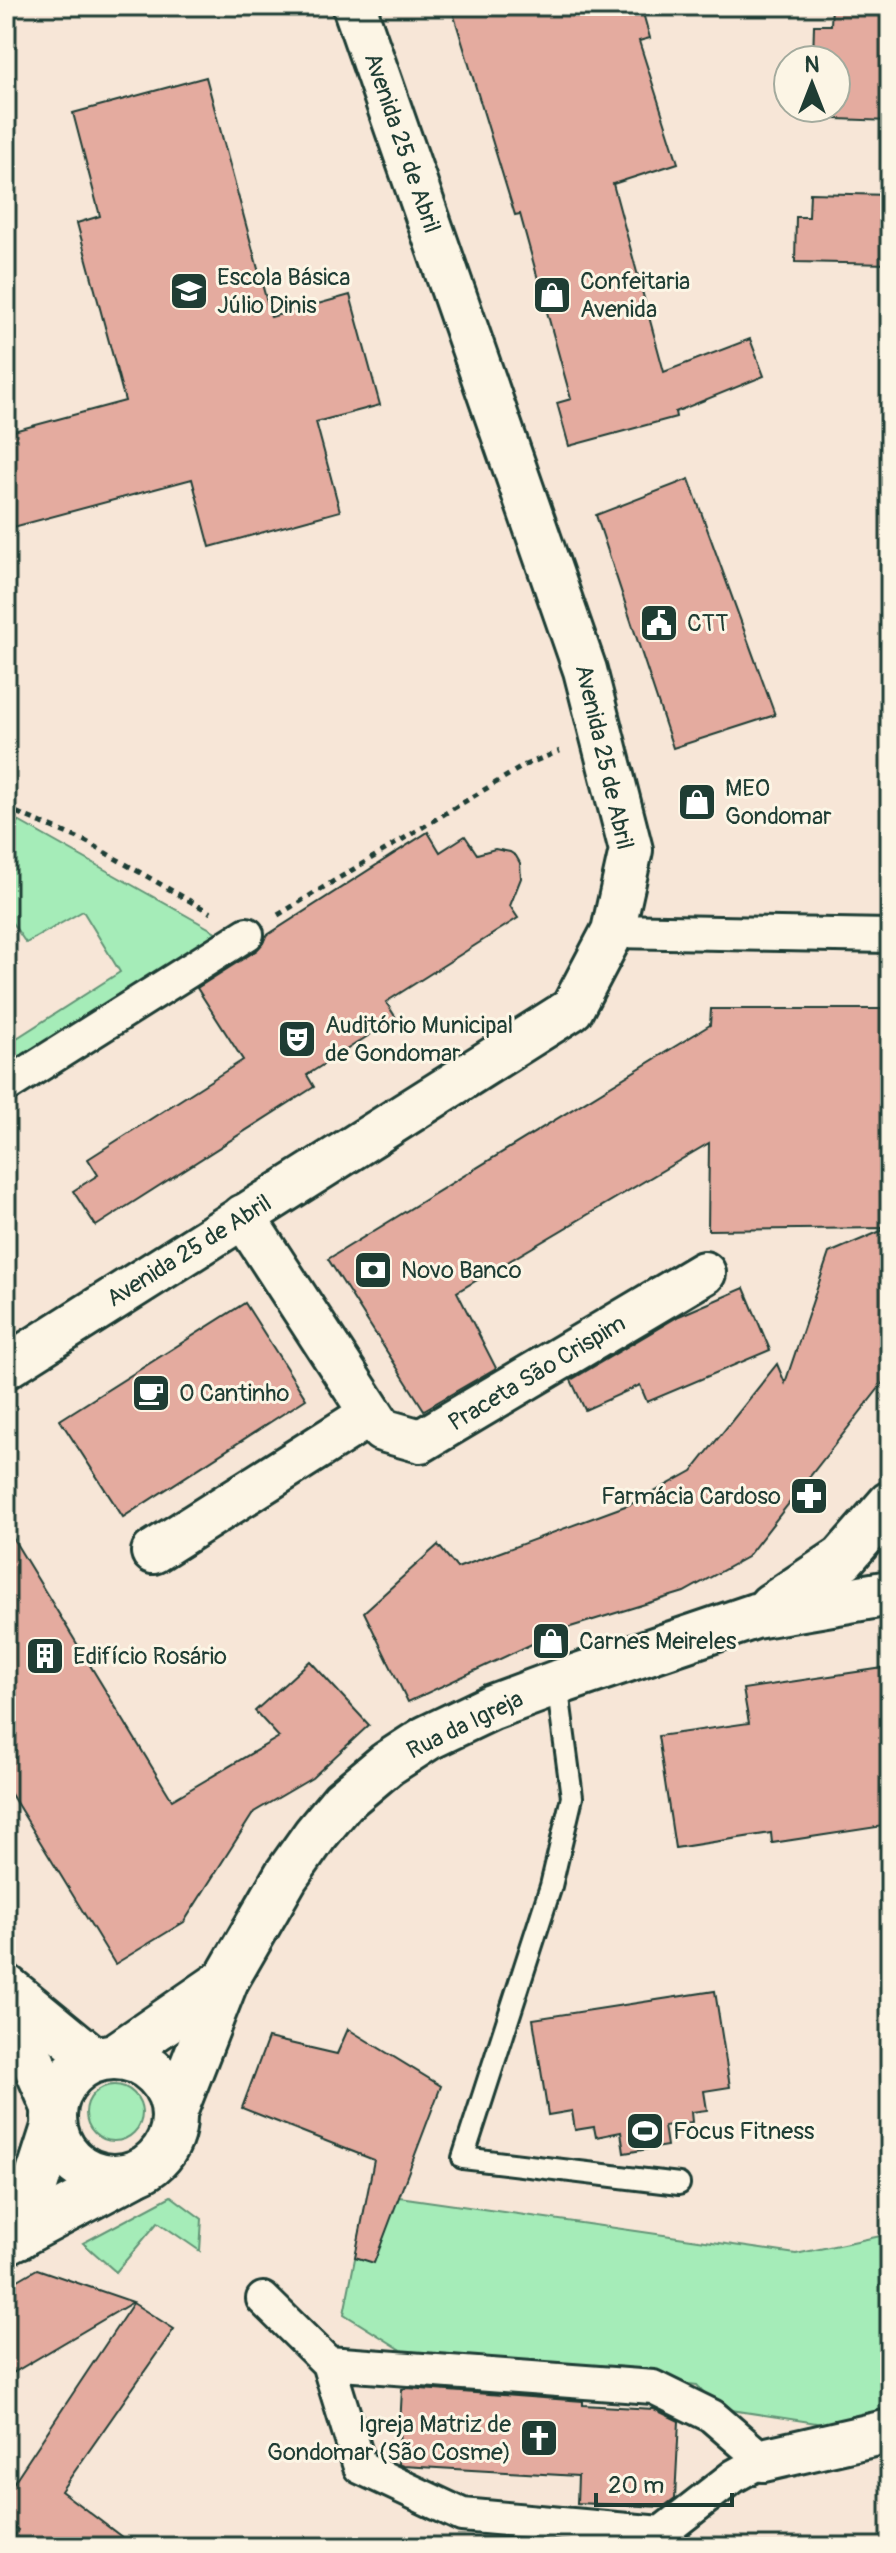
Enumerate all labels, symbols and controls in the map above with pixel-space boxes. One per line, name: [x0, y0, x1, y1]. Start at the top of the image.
north arrow: [772, 44, 852, 124]
street label: Avenida 25 de Abril: [358, 49, 446, 237]
text: N: [805, 51, 820, 79]
place label: Escola Básica Júlio Dinis: [217, 263, 351, 320]
place label: Confeitaria Avenida: [580, 267, 690, 324]
school or university icon: Escola Básica Júlio Dinis: [168, 270, 210, 312]
shop icon: Confeitaria Avenida: [531, 274, 573, 316]
public building icon: CTT: [638, 602, 680, 644]
place label: CTT: [687, 609, 728, 638]
street label: Avenida 25 de Abril: [569, 662, 639, 852]
place label: MEO Gondomar: [725, 774, 832, 831]
shop icon: MEO Gondomar: [676, 781, 718, 823]
place label: Auditório Municipal de Gondomar: [325, 1011, 513, 1068]
theatre icon: Auditório Municipal de Gondomar: [276, 1018, 318, 1060]
street label: Avenida 25 de Abril: [101, 1189, 277, 1313]
bank icon: Novo Banco: [352, 1249, 394, 1291]
place label: Novo Banco: [401, 1256, 522, 1285]
street label: Praceta São Crispim: [443, 1309, 631, 1437]
cafe icon: O Cantinho: [130, 1372, 172, 1414]
place label: O Cantinho: [179, 1379, 290, 1408]
pharmacy icon: Farmácia Cardoso: [788, 1475, 830, 1517]
place label: Farmácia Cardoso: [601, 1482, 781, 1511]
shop icon: Carnes Meireles: [530, 1620, 572, 1662]
place label: Carnes Meireles: [579, 1627, 737, 1656]
building icon: Edifício Rosário: [24, 1635, 66, 1677]
place label: Edifício Rosário: [73, 1642, 227, 1671]
street label: Rua da Igreja: [402, 1684, 528, 1766]
sports icon: Focus Fitness: [624, 2110, 666, 2152]
place label: Focus Fitness: [673, 2117, 815, 2146]
place label: Igreja Matriz de Gondomar (São Cosme): [267, 2410, 511, 2467]
church icon: Igreja Matriz de Gondomar (São Cosme): [518, 2417, 560, 2459]
scale bar: [596, 2457, 732, 2507]
text: 20 m: [608, 2471, 664, 2500]

